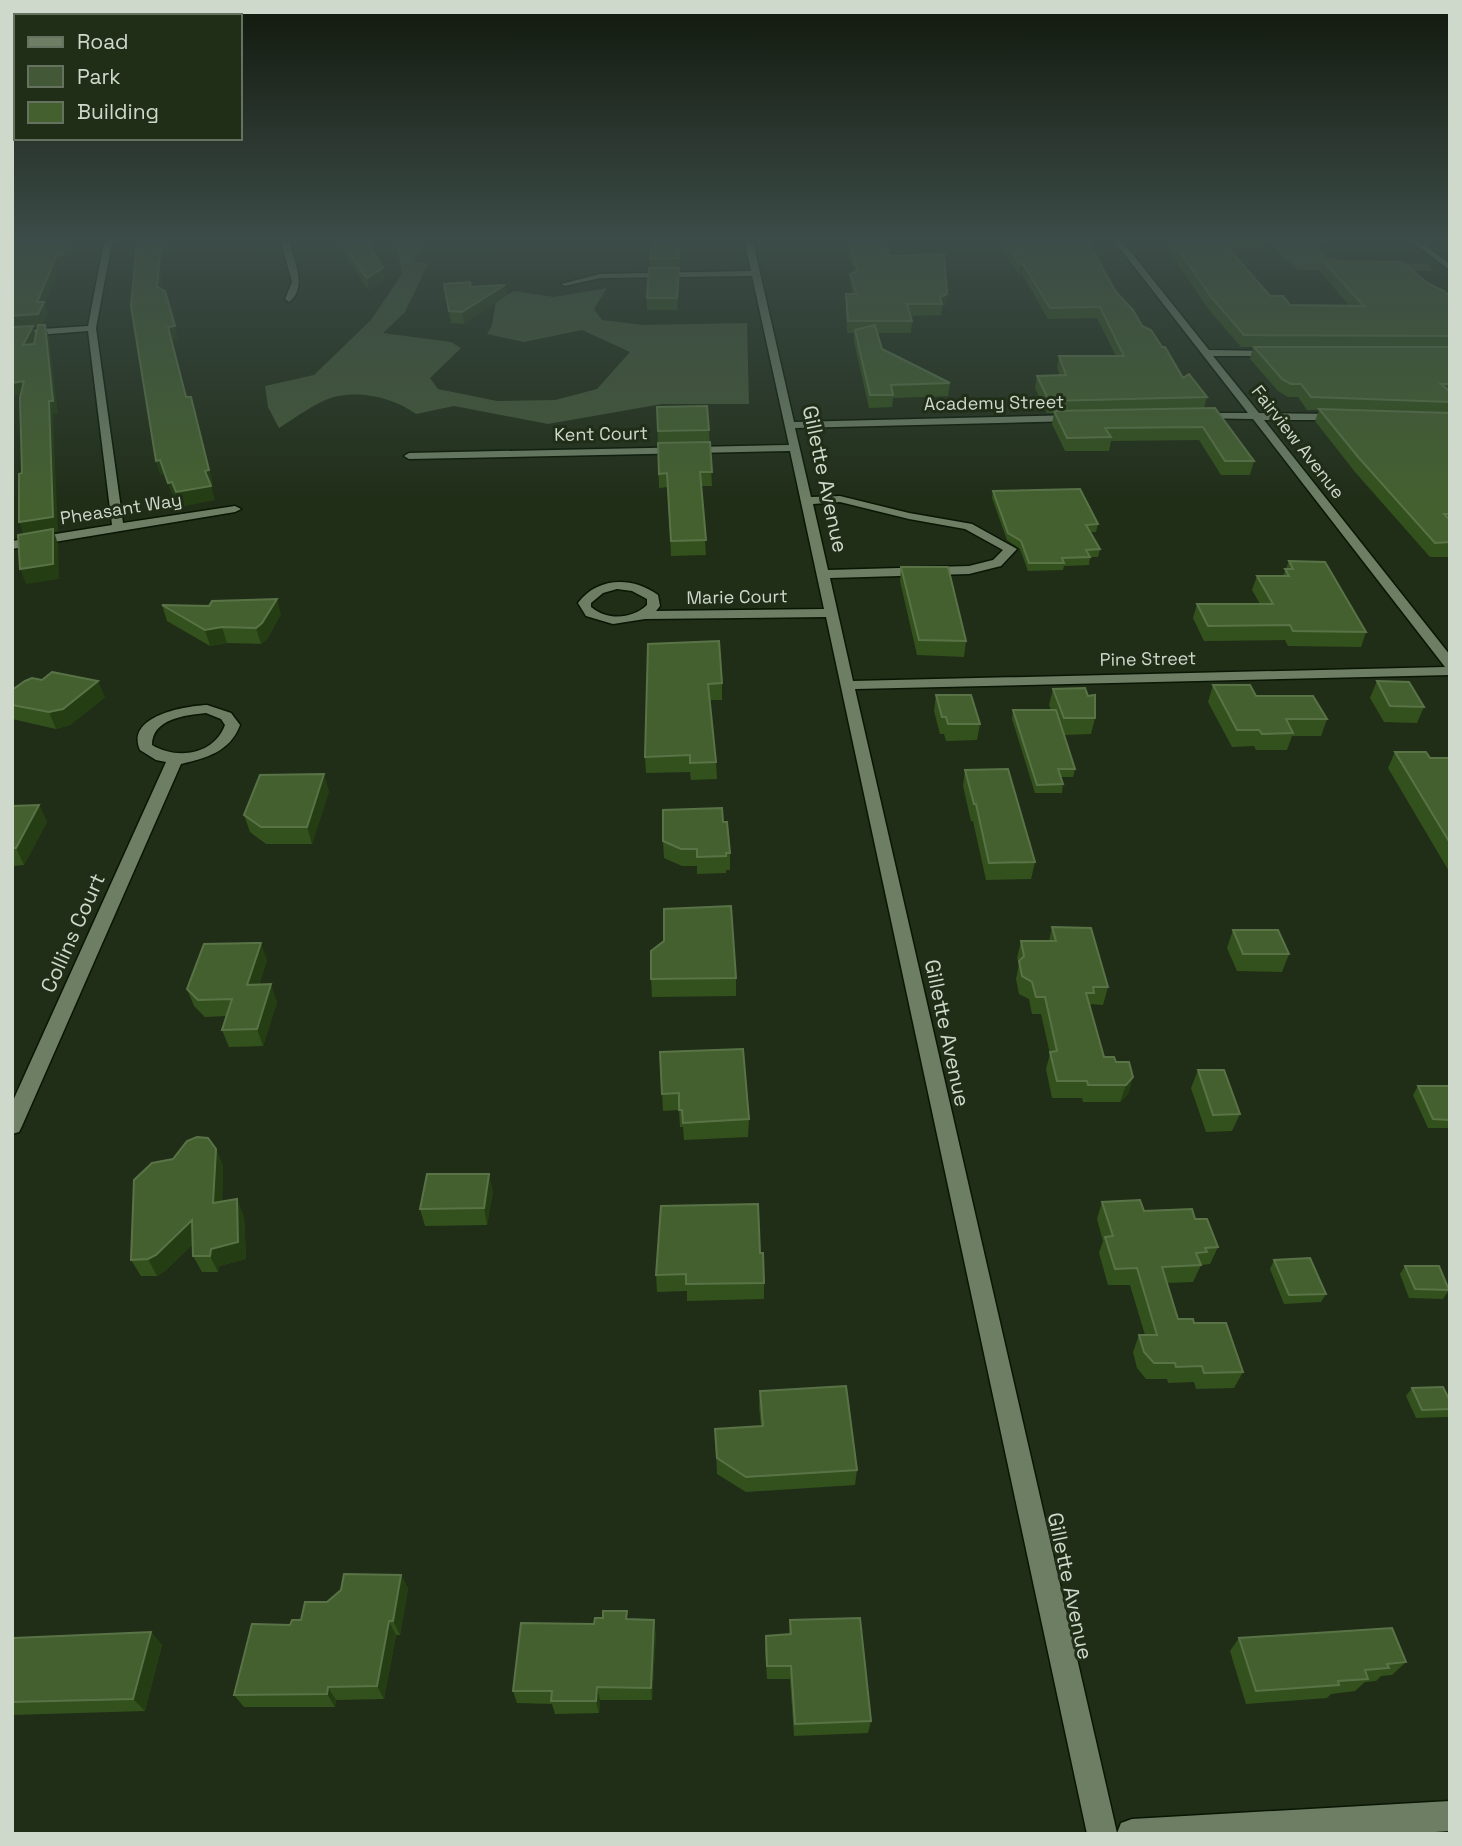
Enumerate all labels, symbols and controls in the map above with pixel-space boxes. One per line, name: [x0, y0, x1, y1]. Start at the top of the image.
legend: [14, 14, 242, 140]
text: Road: [77, 28, 129, 55]
text: Park: [77, 63, 121, 90]
text: Building: [77, 98, 159, 125]
street label: Fairview Avenue: [1247, 380, 1350, 503]
street label: Academy Street: [924, 390, 1064, 415]
street label: Gillette Avenue: [797, 403, 854, 555]
street label: Kent Court: [554, 421, 648, 446]
street label: Pheasant Way: [58, 488, 183, 529]
street label: Marie Court: [686, 584, 788, 609]
street label: Pine Street: [1100, 646, 1196, 671]
street label: Collins Court: [34, 869, 111, 997]
street label: Gillette Avenue: [919, 957, 976, 1109]
street label: Gillette Avenue: [1042, 1510, 1099, 1662]

